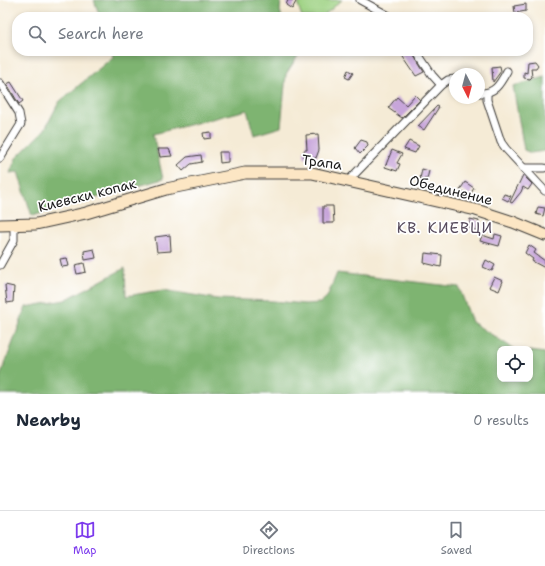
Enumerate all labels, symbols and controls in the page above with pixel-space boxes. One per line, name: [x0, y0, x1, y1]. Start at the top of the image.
search box: [12, 12, 533, 56]
icon: search: [26, 23, 48, 45]
text: Search here: [58, 24, 144, 44]
north arrow: [449, 68, 485, 104]
street label: Трапа: [301, 150, 344, 174]
street label: Обединение: [407, 171, 495, 209]
street label: Киевски копак: [36, 174, 139, 216]
district label: КВ. КИЕВЦИ: [397, 218, 493, 238]
map controls: [497, 346, 533, 382]
button: locate: [497, 346, 533, 382]
text: Nearby: [16, 409, 81, 431]
text: 0 results: [473, 412, 529, 429]
tab: Map: [73, 519, 97, 558]
tab: Directions: [242, 519, 295, 558]
tab: Saved: [441, 519, 472, 558]

